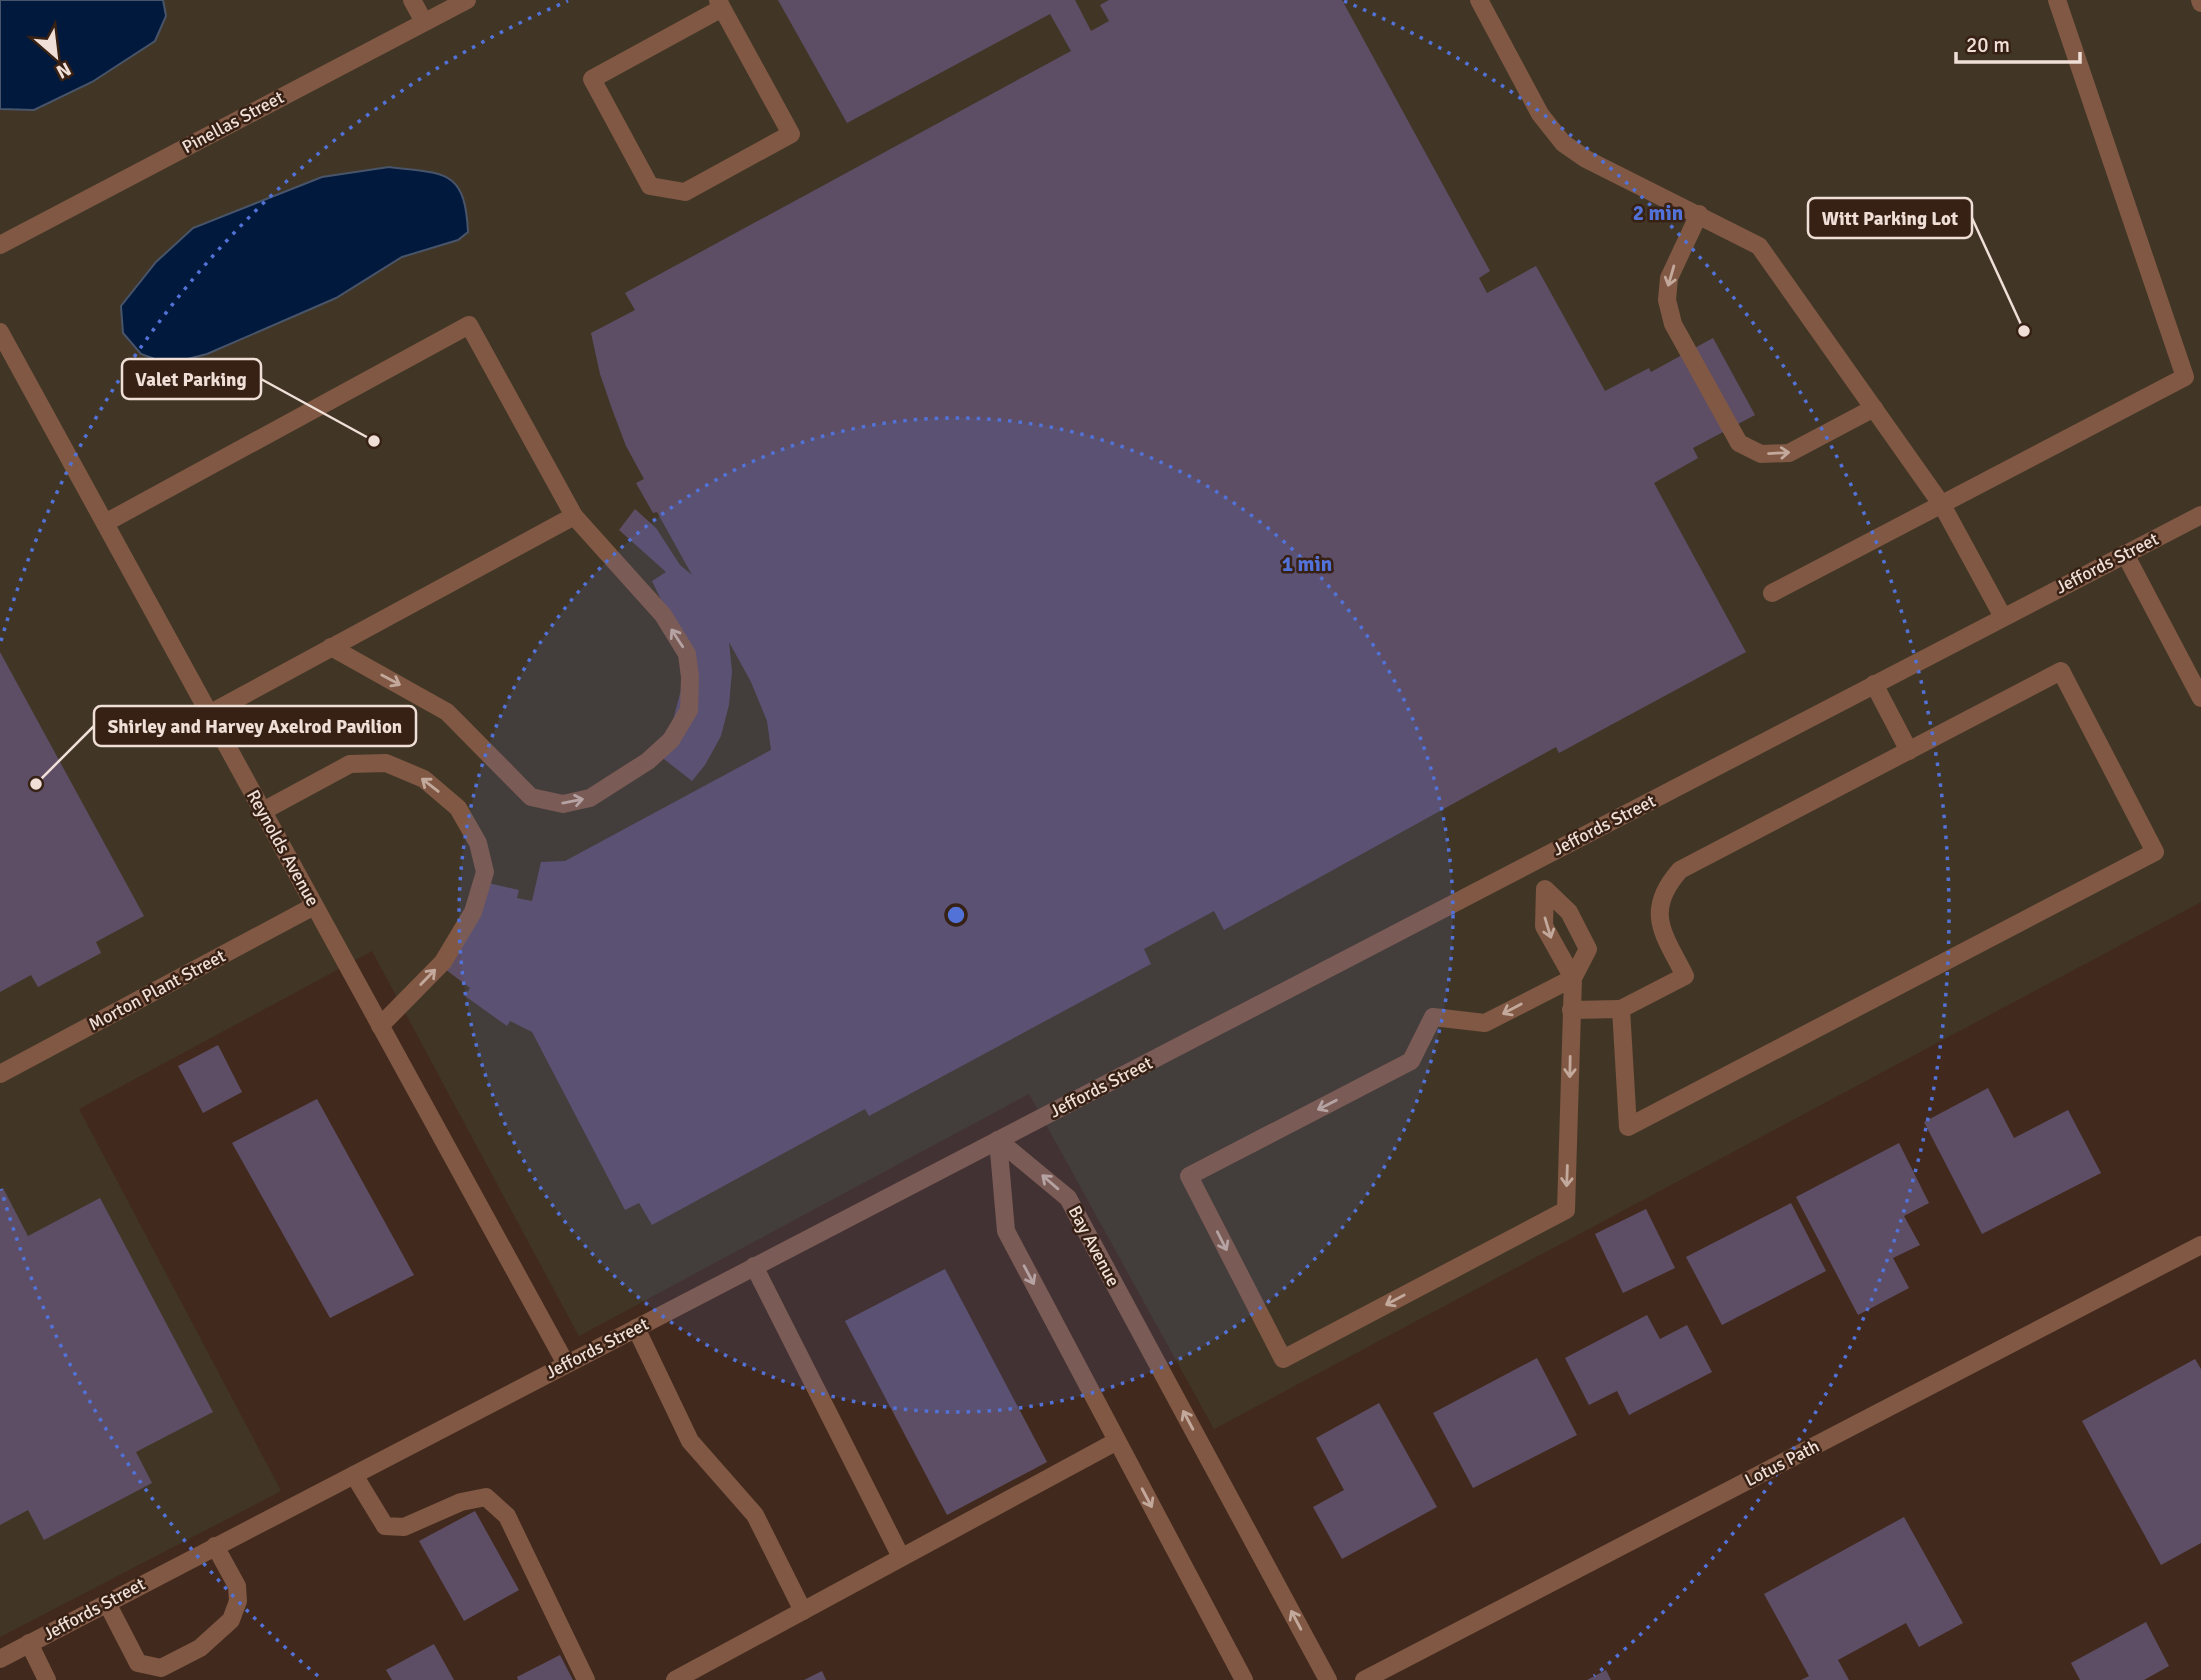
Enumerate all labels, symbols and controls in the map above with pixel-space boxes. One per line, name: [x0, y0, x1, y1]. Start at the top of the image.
north arrow: [21, 21, 91, 91]
scale bar: [1956, 21, 2080, 65]
text: 20 m: [1966, 32, 2010, 58]
text: N: [52, 56, 75, 84]
street label: Pinellas Street: [178, 86, 288, 158]
callout: Witt Parking Lot: [1808, 198, 1972, 238]
text: 2 min: [1633, 200, 1683, 226]
text: Witt Parking Lot: [1822, 207, 1958, 231]
one-way arrow: [1664, 265, 1677, 287]
callout: Valet Parking: [122, 359, 261, 399]
text: Valet Parking: [135, 368, 247, 392]
one-way arrow: [1767, 447, 1790, 460]
street label: Jeffords Street: [2052, 528, 2162, 598]
text: 1 min: [1282, 551, 1332, 577]
one-way arrow: [670, 628, 684, 648]
one-way arrow: [381, 673, 401, 687]
callout: Shirley and Harvey Axelrod Pavilion: [94, 706, 416, 746]
text: Shirley and Harvey Axelrod Pavilion: [108, 715, 402, 739]
one-way arrow: [422, 777, 440, 792]
street label: Reynolds Avenue: [242, 786, 324, 910]
street label: Jeffords Street: [1549, 790, 1659, 860]
one-way arrow: [561, 794, 584, 808]
centre of rings: [944, 903, 968, 927]
one-way arrow: [1543, 917, 1556, 939]
street label: Morton Plant Street: [85, 945, 229, 1035]
one-way arrow: [419, 969, 436, 986]
one-way arrow: [1502, 1003, 1523, 1017]
street label: Jeffords Street: [1046, 1052, 1156, 1122]
one-way arrow: [1563, 1055, 1577, 1078]
one-way arrow: [1317, 1099, 1338, 1112]
one-way arrow: [1560, 1164, 1574, 1187]
one-way arrow: [1041, 1174, 1059, 1190]
street label: Bay Avenue: [1064, 1202, 1124, 1290]
one-way arrow: [1215, 1230, 1229, 1251]
one-way arrow: [1023, 1264, 1036, 1285]
one-way arrow: [1386, 1293, 1406, 1307]
street label: Jeffords Street: [542, 1313, 652, 1383]
one-way arrow: [1180, 1410, 1194, 1430]
street label: Lotus Path: [1741, 1435, 1823, 1491]
one-way arrow: [1141, 1487, 1155, 1508]
street label: Jeffords Street: [39, 1573, 149, 1645]
one-way arrow: [1288, 1610, 1302, 1631]

